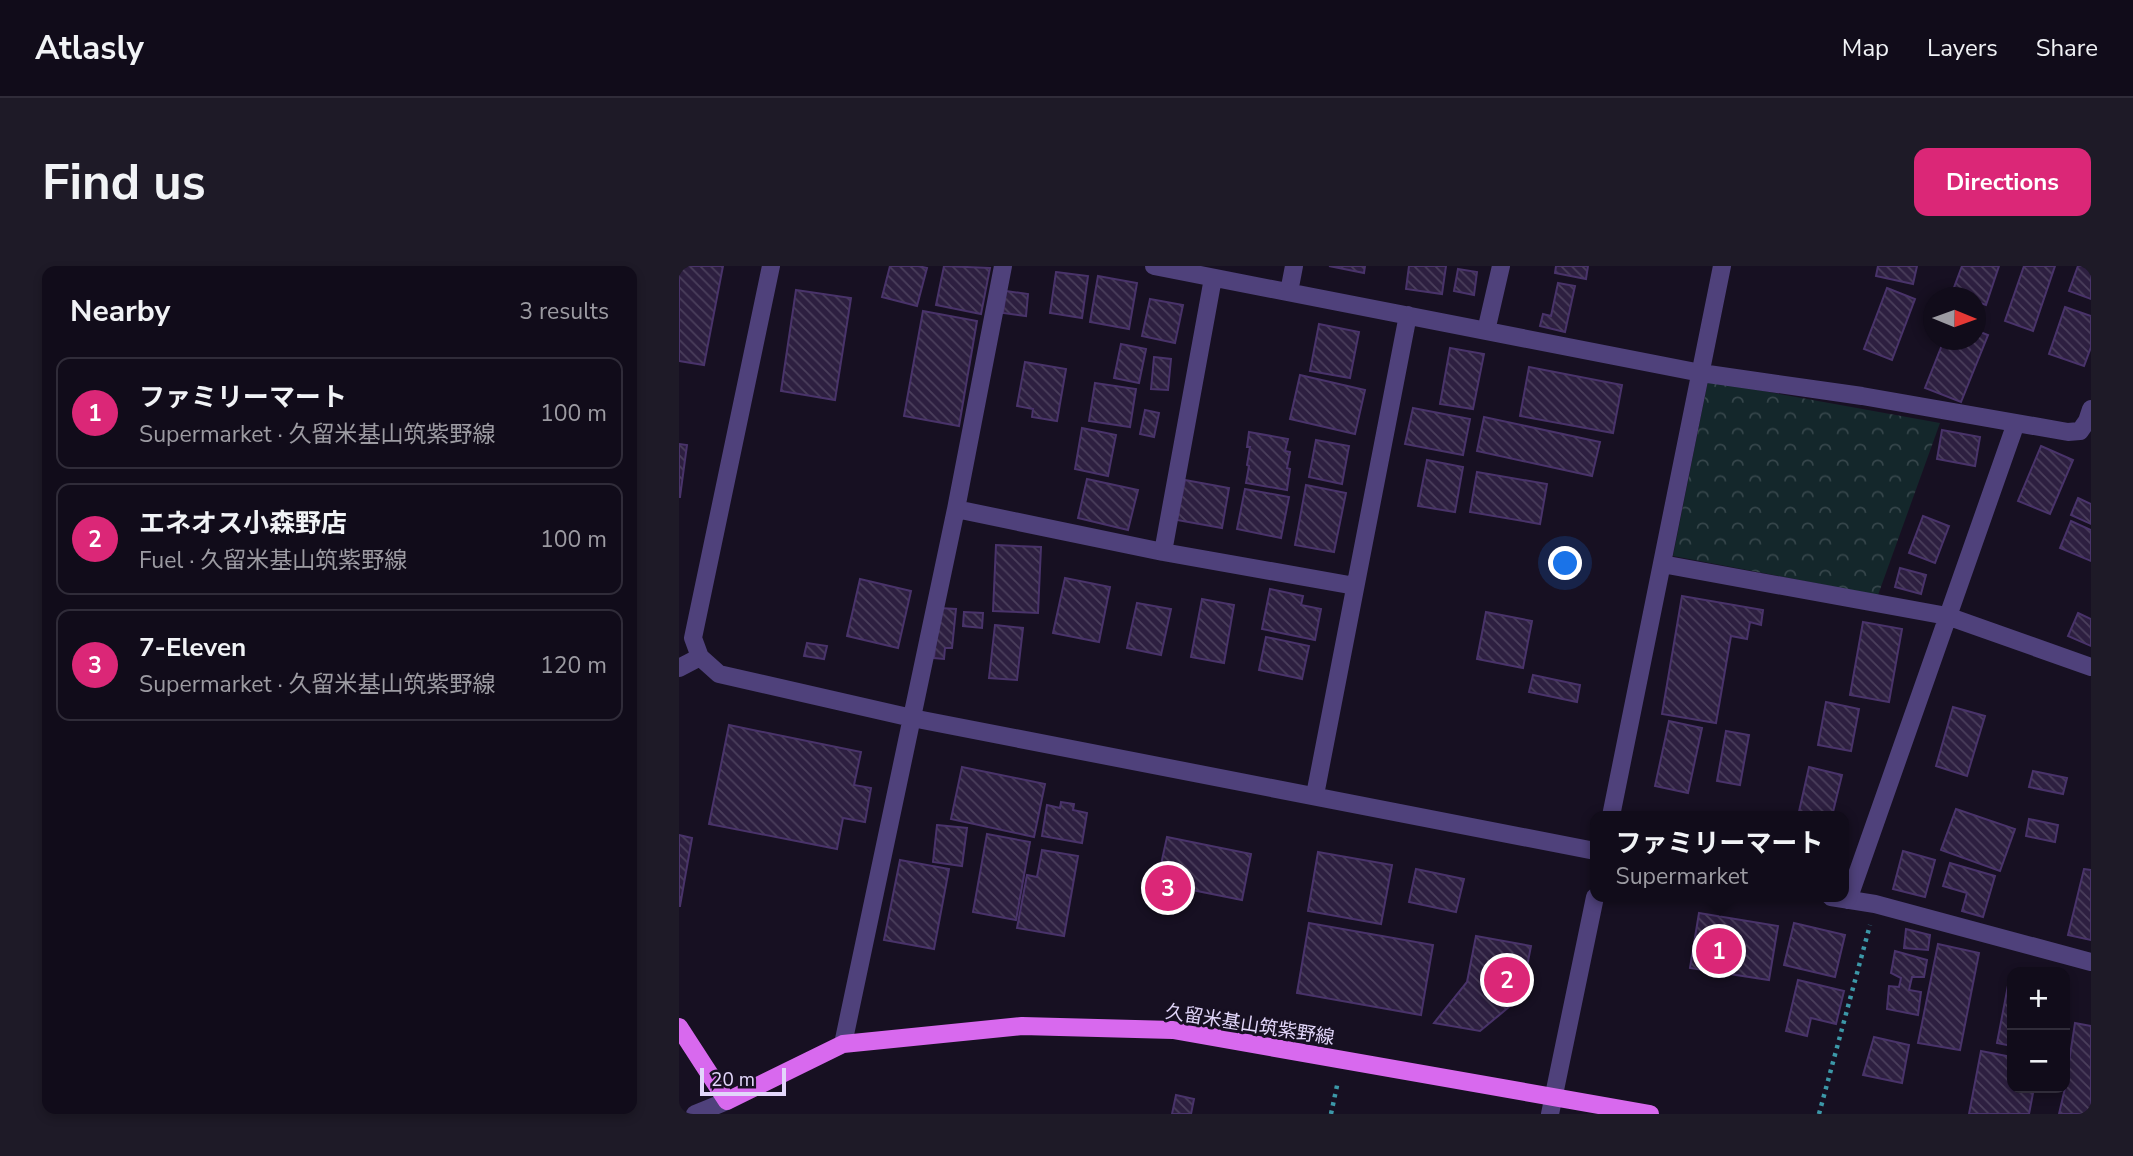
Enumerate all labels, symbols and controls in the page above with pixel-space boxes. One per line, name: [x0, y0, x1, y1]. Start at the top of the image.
text: Atlasly: [35, 26, 144, 71]
text: Map: [1842, 32, 1889, 64]
text: Layers: [1927, 32, 1998, 64]
text: Share: [2036, 32, 2098, 64]
button: Directions: [1914, 148, 2091, 216]
text: Find us: [42, 149, 206, 216]
north arrow: [1923, 287, 1986, 350]
text: Nearby: [70, 291, 170, 332]
text: 3 results: [519, 296, 609, 327]
text: ファミリーマート: [139, 380, 347, 415]
text: 1: [88, 398, 102, 429]
text: 100 m: [540, 398, 607, 429]
text: Supermarket · 久留米基山筑紫野線: [139, 419, 496, 450]
text: エネオス小森野店: [139, 506, 347, 541]
text: 2: [88, 524, 102, 555]
text: 100 m: [540, 524, 607, 555]
text: Fuel · 久留米基山筑紫野線: [139, 545, 407, 576]
your location: [1548, 546, 1582, 580]
text: 7-Eleven: [139, 630, 246, 665]
text: 3: [88, 650, 102, 681]
text: 120 m: [540, 650, 607, 681]
text: Supermarket · 久留米基山筑紫野線: [139, 669, 496, 700]
popup: [1590, 811, 1849, 902]
text: ファミリーマート: [1615, 826, 1824, 861]
text: Supermarket: [1615, 861, 1748, 892]
pin: 3: [1145, 862, 1191, 914]
pin: 1: [1696, 925, 1742, 977]
pin: 2: [1484, 954, 1530, 1006]
map controls: [2007, 967, 2070, 1093]
button: +: [2007, 967, 2070, 1030]
street label: 久留米基山筑紫野線: [1163, 999, 1336, 1051]
button: −: [2007, 1030, 2070, 1093]
scale bar: [700, 1065, 786, 1097]
text: 20 m: [711, 1067, 755, 1093]

